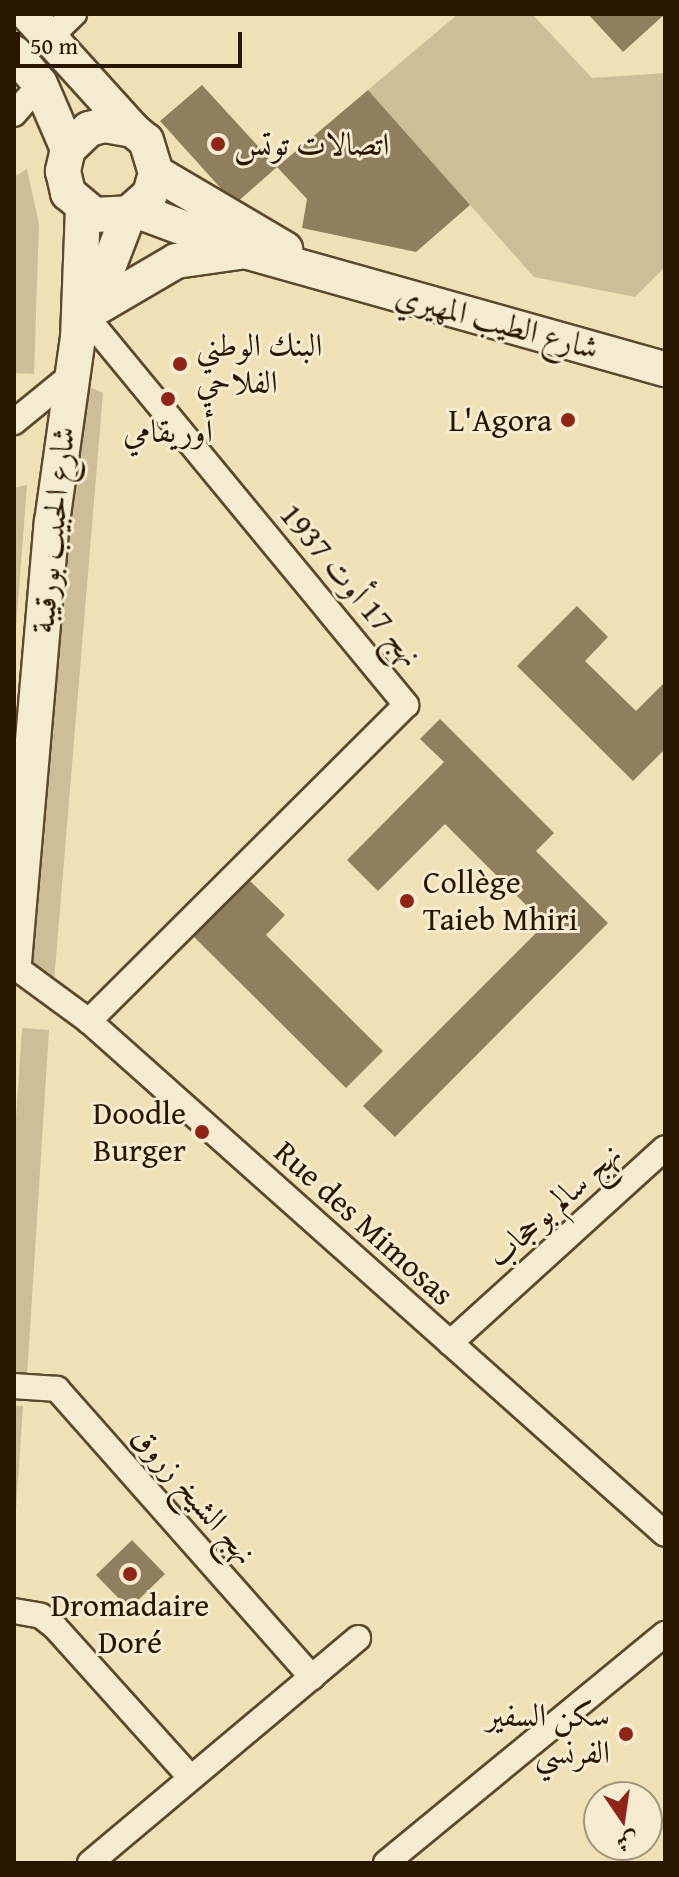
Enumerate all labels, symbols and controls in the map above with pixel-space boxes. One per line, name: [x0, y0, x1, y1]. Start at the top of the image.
scale bar: [20, 16, 246, 66]
text: 50 m: [30, 28, 78, 63]
place label: اتصالات توتس: [234, 125, 390, 163]
marker: اتصالات توتس: [209, 135, 227, 153]
street label: شارع الطيب المهيري: [391, 276, 603, 368]
place label: البنك الوطني الفلاحي: [196, 327, 323, 402]
marker: البنك الوطني الفلاحي: [171, 355, 189, 373]
marker: أوريقامي: [159, 390, 177, 408]
place label: L'Agora: [449, 401, 552, 439]
marker: L'Agora: [559, 411, 577, 429]
place label: أوريقامي: [123, 412, 213, 450]
street label: شارع الحبيب بورقيبة: [23, 425, 83, 635]
street label: نهج 17 أوت 1937: [272, 496, 430, 674]
place label: Collège Taieb Mhiri: [423, 864, 578, 939]
marker: Collège Taieb Mhiri: [398, 892, 416, 910]
place label: Doodle Burger: [93, 1095, 186, 1170]
marker: Doodle Burger: [193, 1123, 211, 1141]
street label: Rue des Mimosas: [266, 1132, 462, 1314]
street label: نهج سالم بوحجاب: [479, 1135, 629, 1275]
street label: نهج الشيخ زروق: [123, 1418, 265, 1572]
marker: Dromadaire Doré: [121, 1565, 139, 1583]
place label: Dromadaire Doré: [51, 1587, 209, 1662]
place label: سكن السفير الفرنسي: [486, 1697, 610, 1772]
marker: سكن السفير الفرنسي: [617, 1725, 635, 1743]
north arrow: [583, 1781, 663, 1861]
text: ش: [614, 1824, 642, 1860]

